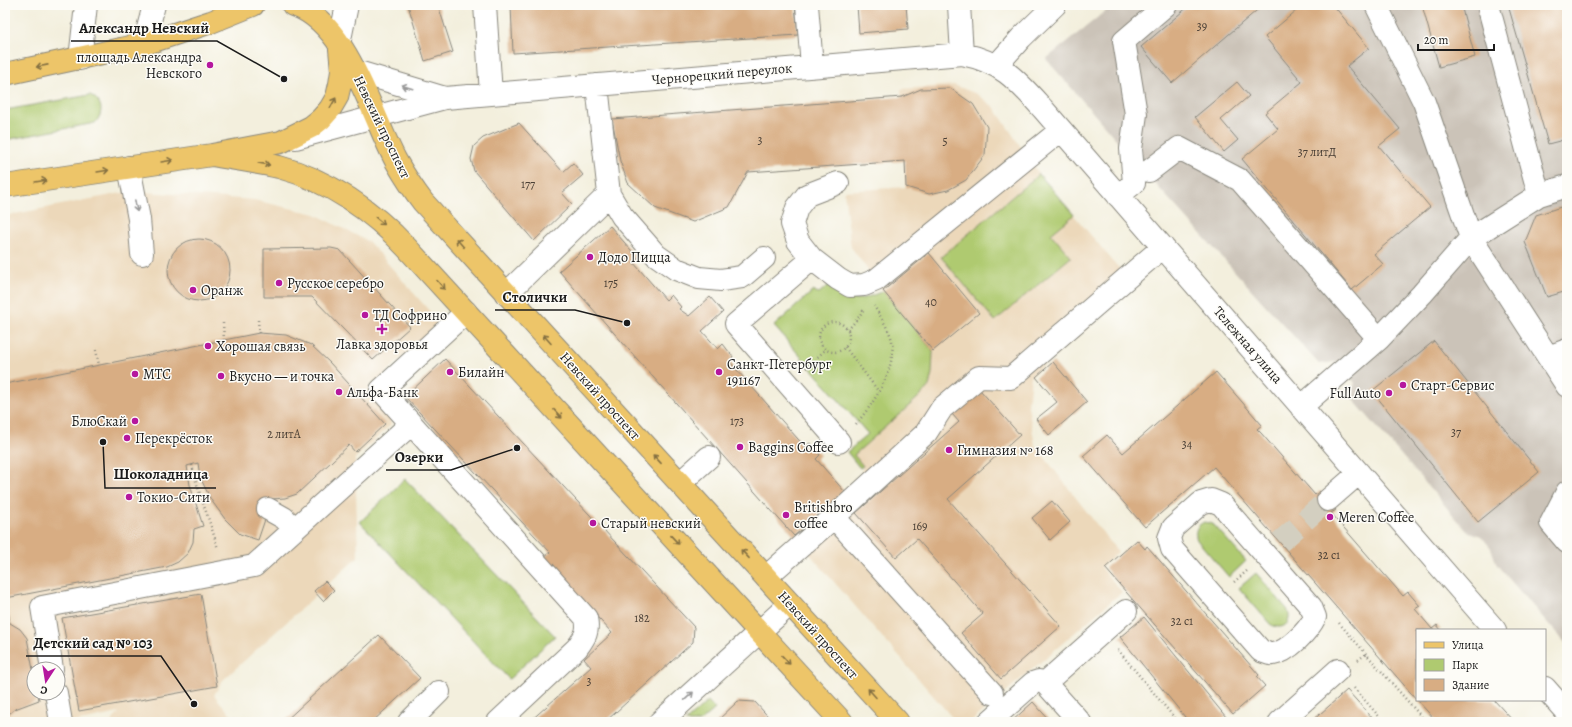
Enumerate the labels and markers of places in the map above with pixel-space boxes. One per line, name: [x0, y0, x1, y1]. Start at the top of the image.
callout: Александр Невский: [71, 14, 217, 41]
place label: площадь Александра Невского: [77, 48, 203, 83]
marker: площадь Александра Невского: [205, 60, 215, 70]
place label: Додо Пицца: [598, 248, 671, 267]
marker: Додо Пицца: [585, 252, 595, 262]
place label: Русское серебро: [287, 274, 384, 293]
marker: Русское серебро: [274, 278, 284, 288]
place label: Оранж: [201, 281, 244, 300]
callout: Столички: [495, 283, 575, 310]
marker: Оранж: [188, 285, 198, 295]
place label: ТД Софрино: [373, 306, 447, 325]
marker: ТД Софрино: [360, 310, 370, 320]
marker: Лавка здоровья: [377, 324, 387, 334]
place label: Лавка здоровья: [336, 335, 428, 354]
place label: Хорошая связь: [216, 337, 305, 356]
marker: Хорошая связь: [203, 341, 213, 351]
place label: Санкт-Петербург 191167: [727, 355, 832, 390]
place label: Билайн: [458, 363, 504, 382]
place label: МТС: [143, 365, 171, 384]
place label: Вкусно — и точка: [229, 367, 335, 386]
marker: Билайн: [445, 367, 455, 377]
marker: Санкт-Петербург 191167: [714, 367, 724, 377]
marker: МТС: [130, 369, 140, 379]
marker: Вкусно — и точка: [216, 371, 226, 381]
place label: Старт-Сервис: [1411, 376, 1494, 395]
marker: Старт-Сервис: [1398, 380, 1408, 390]
place label: Альфа-Банк: [346, 383, 418, 402]
place label: Full Auto: [1330, 384, 1381, 403]
marker: Альфа-Банк: [334, 387, 344, 397]
marker: Full Auto: [1384, 388, 1394, 398]
place label: БлюСкай: [71, 412, 127, 431]
marker: БлюСкай: [130, 416, 140, 426]
place label: Перекрёсток: [135, 429, 212, 448]
marker: Перекрёсток: [122, 433, 132, 443]
place label: Baggins Coffee: [748, 438, 834, 457]
place label: Гимназия № 168: [957, 441, 1054, 460]
marker: Baggins Coffee: [735, 442, 745, 452]
callout: Озерки: [386, 443, 451, 470]
marker: Гимназия № 168: [944, 445, 954, 455]
callout: Шоколадница: [105, 461, 216, 488]
place label: Токио-Сити: [137, 488, 210, 507]
marker: Токио-Сити: [124, 492, 134, 502]
place label: Britishbro coffee: [794, 498, 853, 533]
place label: Meren Coffee: [1338, 508, 1414, 527]
marker: Britishbro coffee: [781, 510, 791, 520]
marker: Meren Coffee: [1325, 512, 1335, 522]
place label: Старый невский: [601, 514, 701, 533]
marker: Старый невский: [588, 518, 598, 528]
callout: Детский сад № 103: [26, 629, 161, 656]

